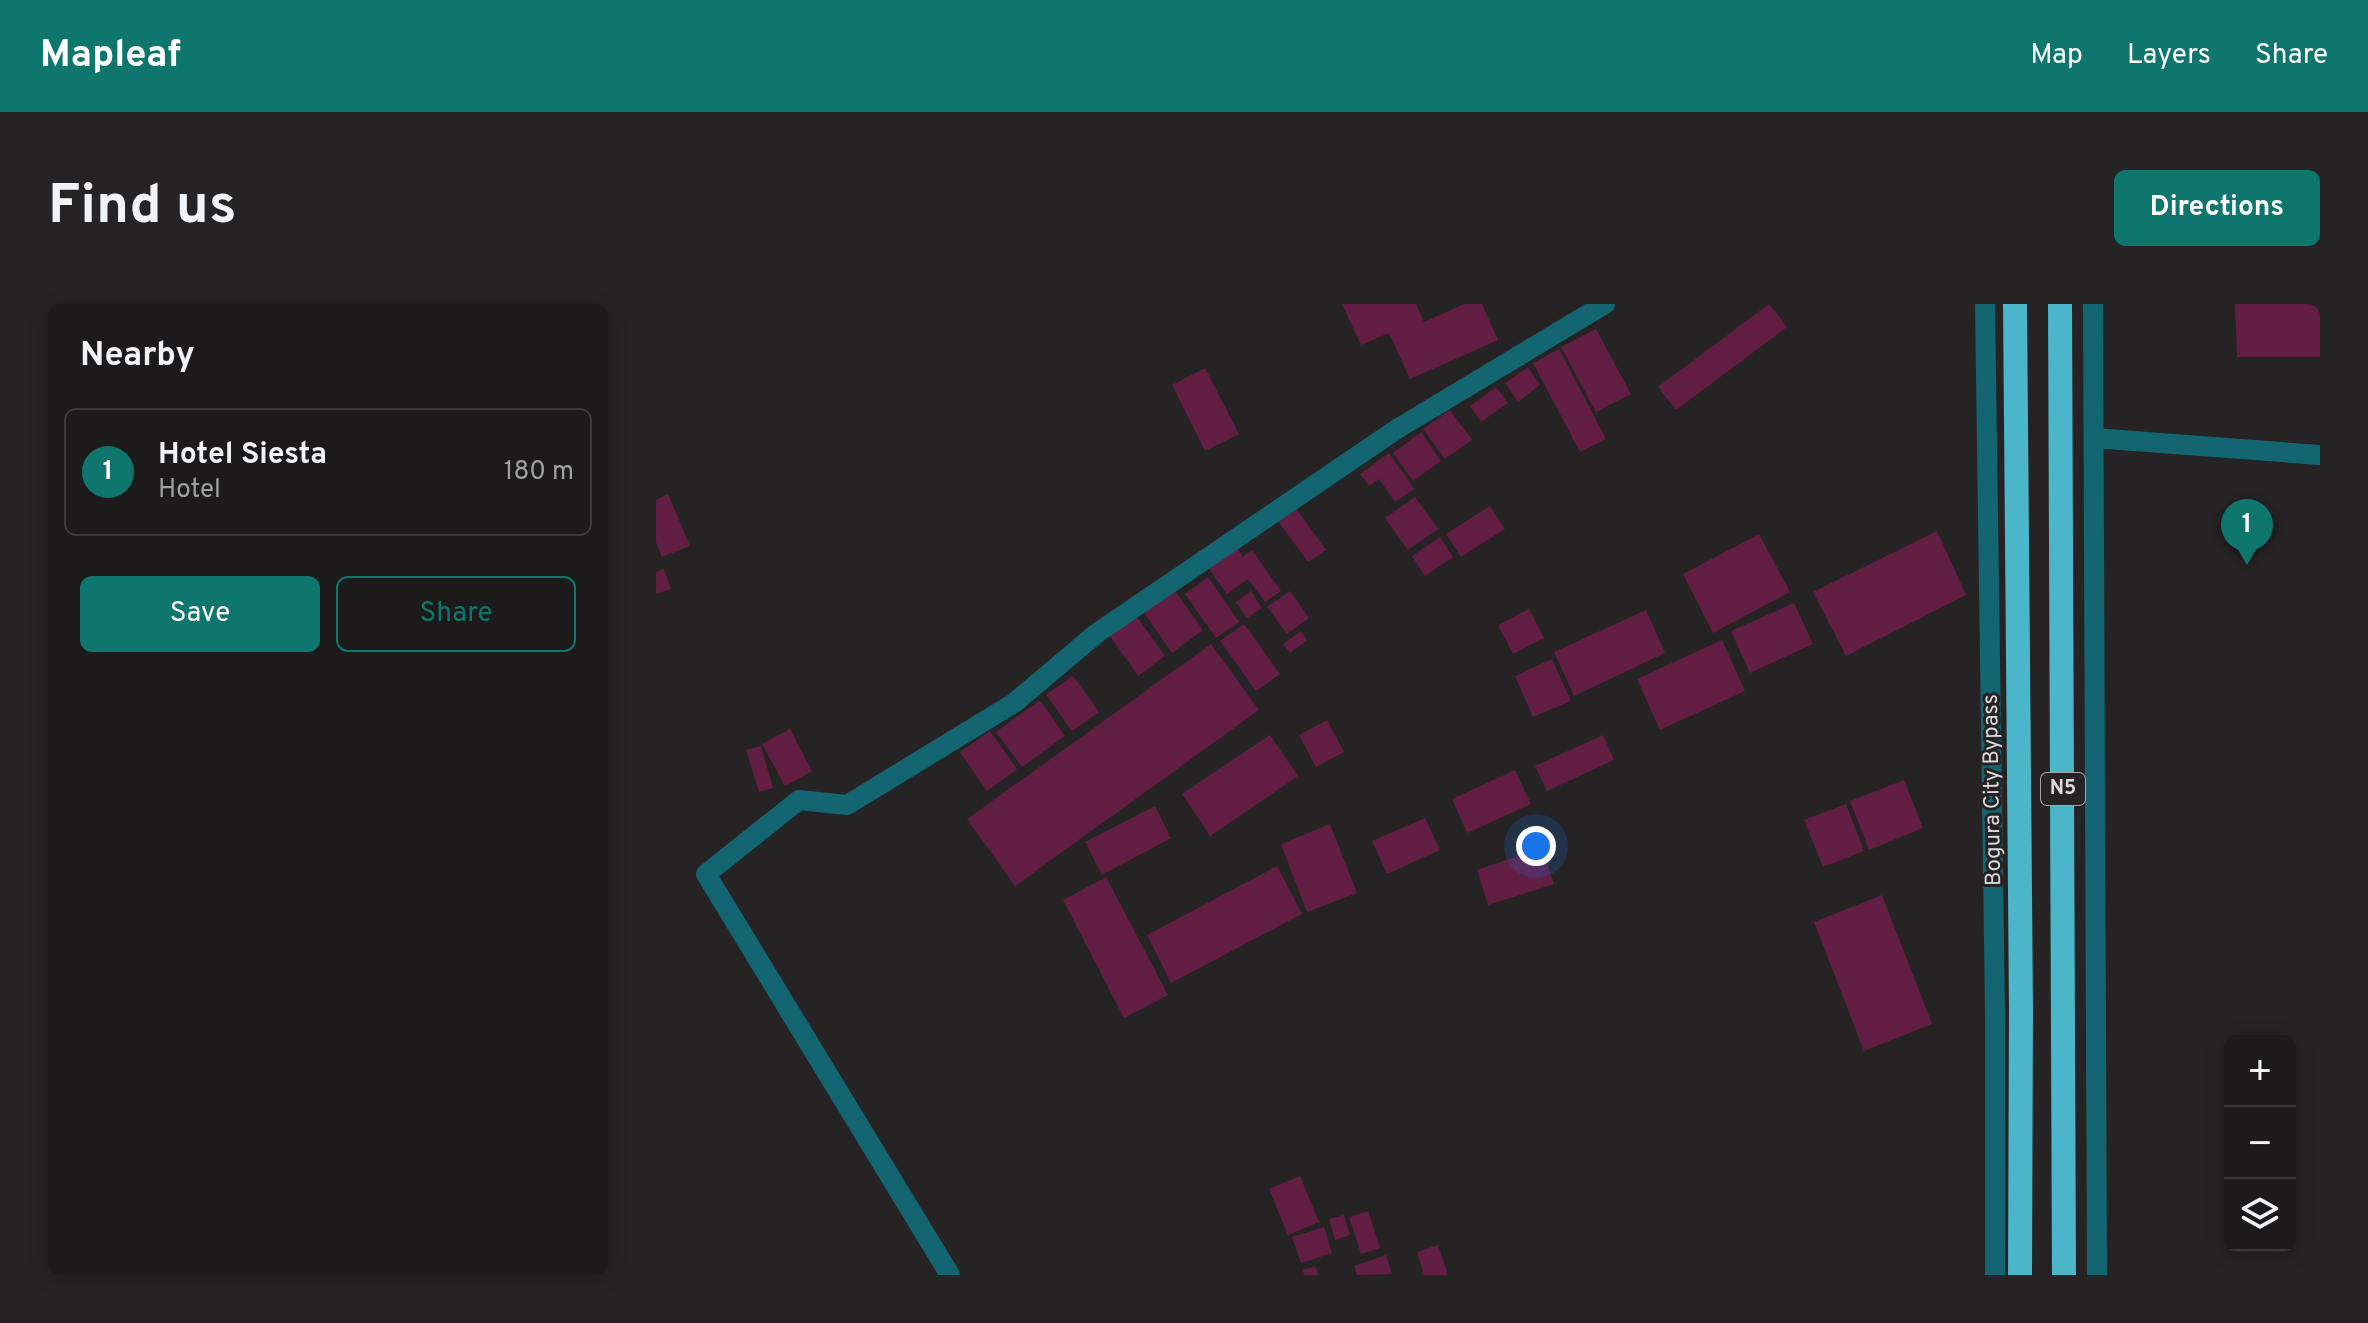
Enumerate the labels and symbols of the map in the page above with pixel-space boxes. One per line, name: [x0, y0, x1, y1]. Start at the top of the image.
pin: 1: [2221, 499, 2273, 565]
street label: Bogura City Bypass: [1978, 694, 2008, 886]
road number: N5: [2041, 773, 2085, 805]
your location: [1516, 826, 1556, 866]

